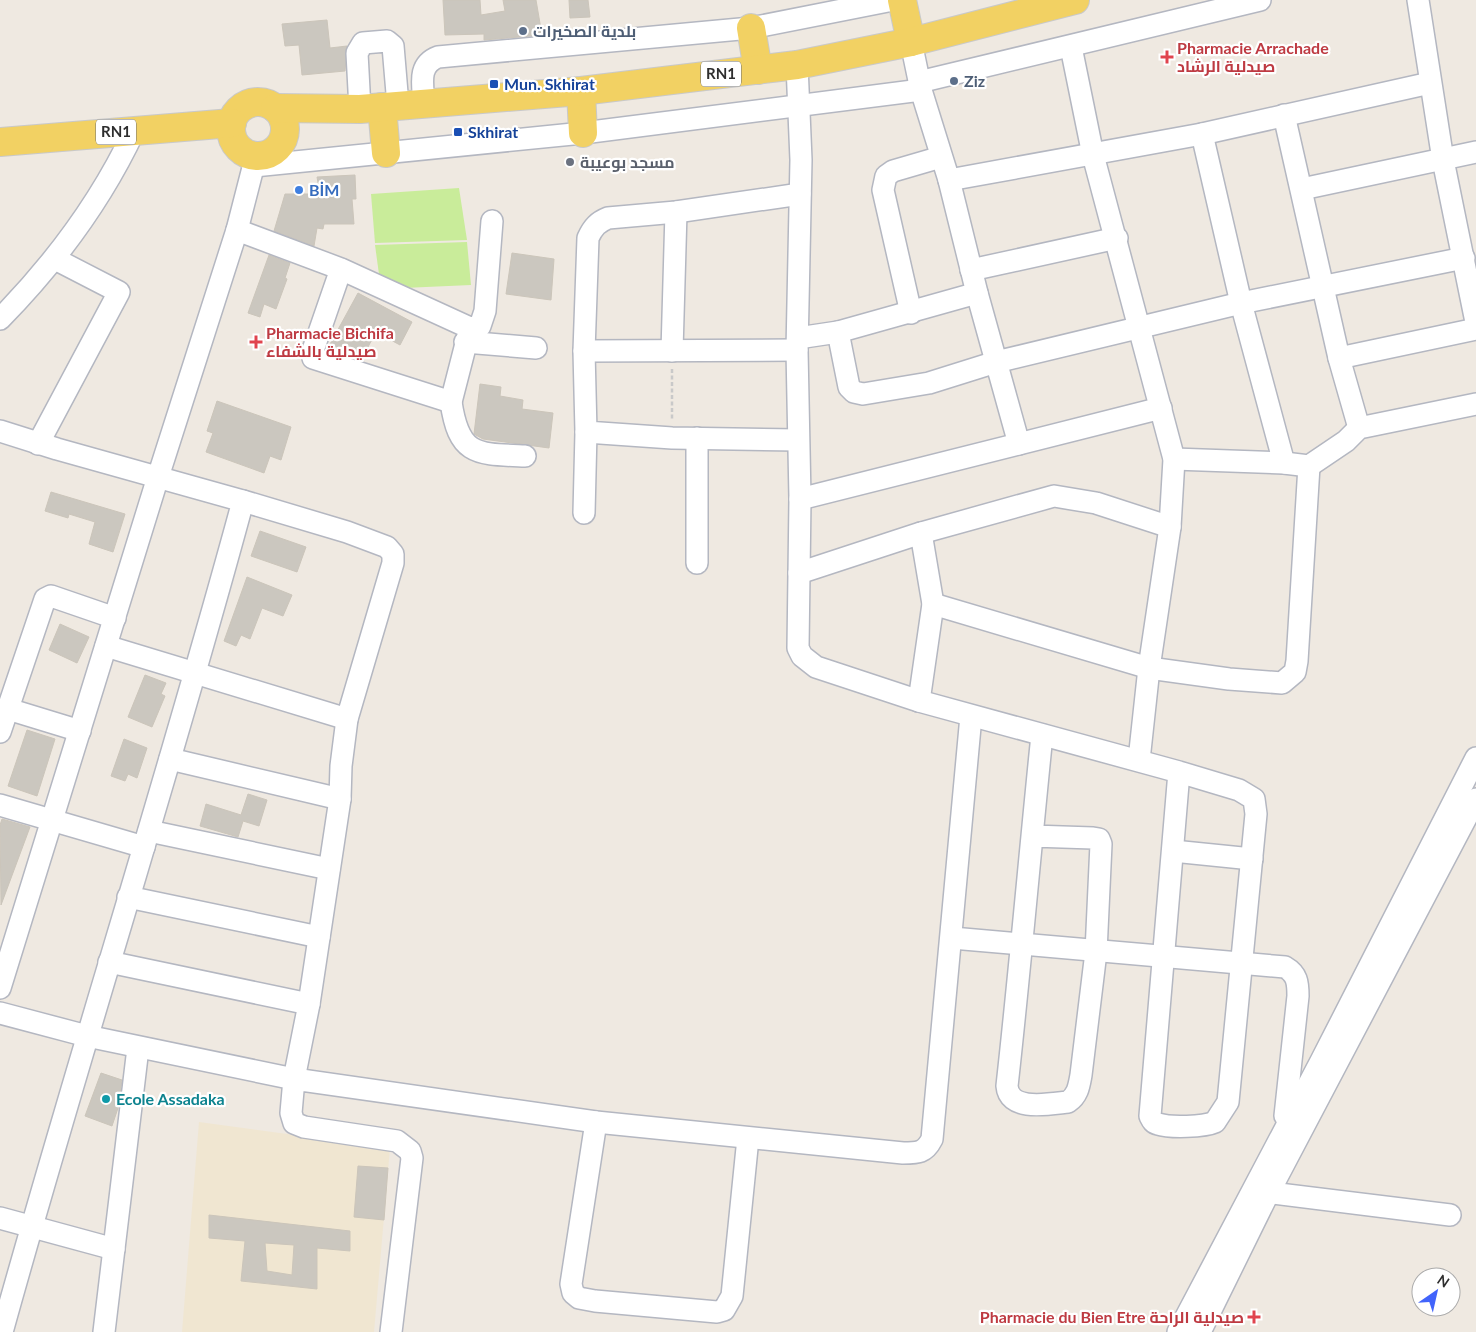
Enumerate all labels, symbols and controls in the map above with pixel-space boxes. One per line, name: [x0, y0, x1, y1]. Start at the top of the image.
place label: بلدية الصخيرات: [533, 21, 636, 41]
marker: بلدية الصخيرات: [517, 25, 529, 37]
place label: Pharmacie Arrachade صيدلية الرشاد: [1177, 38, 1329, 76]
marker: Pharmacie Arrachade صيدلية الرشاد: [1161, 51, 1173, 63]
road number: RN1: [701, 62, 741, 86]
place label: Ziz: [964, 71, 985, 90]
place label: Mun. Skhirat: [504, 74, 595, 93]
marker: Ziz: [948, 75, 960, 87]
marker: Mun. Skhirat: [488, 78, 500, 90]
road number: RN1: [96, 120, 136, 144]
place label: Skhirat: [468, 122, 518, 141]
marker: Skhirat: [452, 126, 464, 138]
place label: مسجد بوعيبة: [580, 152, 675, 172]
marker: مسجد بوعيبة: [564, 156, 576, 168]
place label: BİM: [309, 180, 339, 199]
marker: BİM: [293, 184, 305, 196]
place label: Pharmacie Bichifa صيدلية بالشفاء: [266, 323, 394, 360]
marker: Pharmacie Bichifa صيدلية بالشفاء: [250, 336, 262, 348]
place label: Ecole Assadaka: [116, 1089, 225, 1108]
marker: Ecole Assadaka: [100, 1093, 112, 1105]
north arrow: [1411, 1267, 1461, 1317]
text: N: [1434, 1271, 1453, 1291]
place label: Pharmacie du Bien Etre صيدلية الراحة: [980, 1307, 1244, 1327]
marker: Pharmacie du Bien Etre صيدلية الراحة: [1248, 1311, 1260, 1323]

